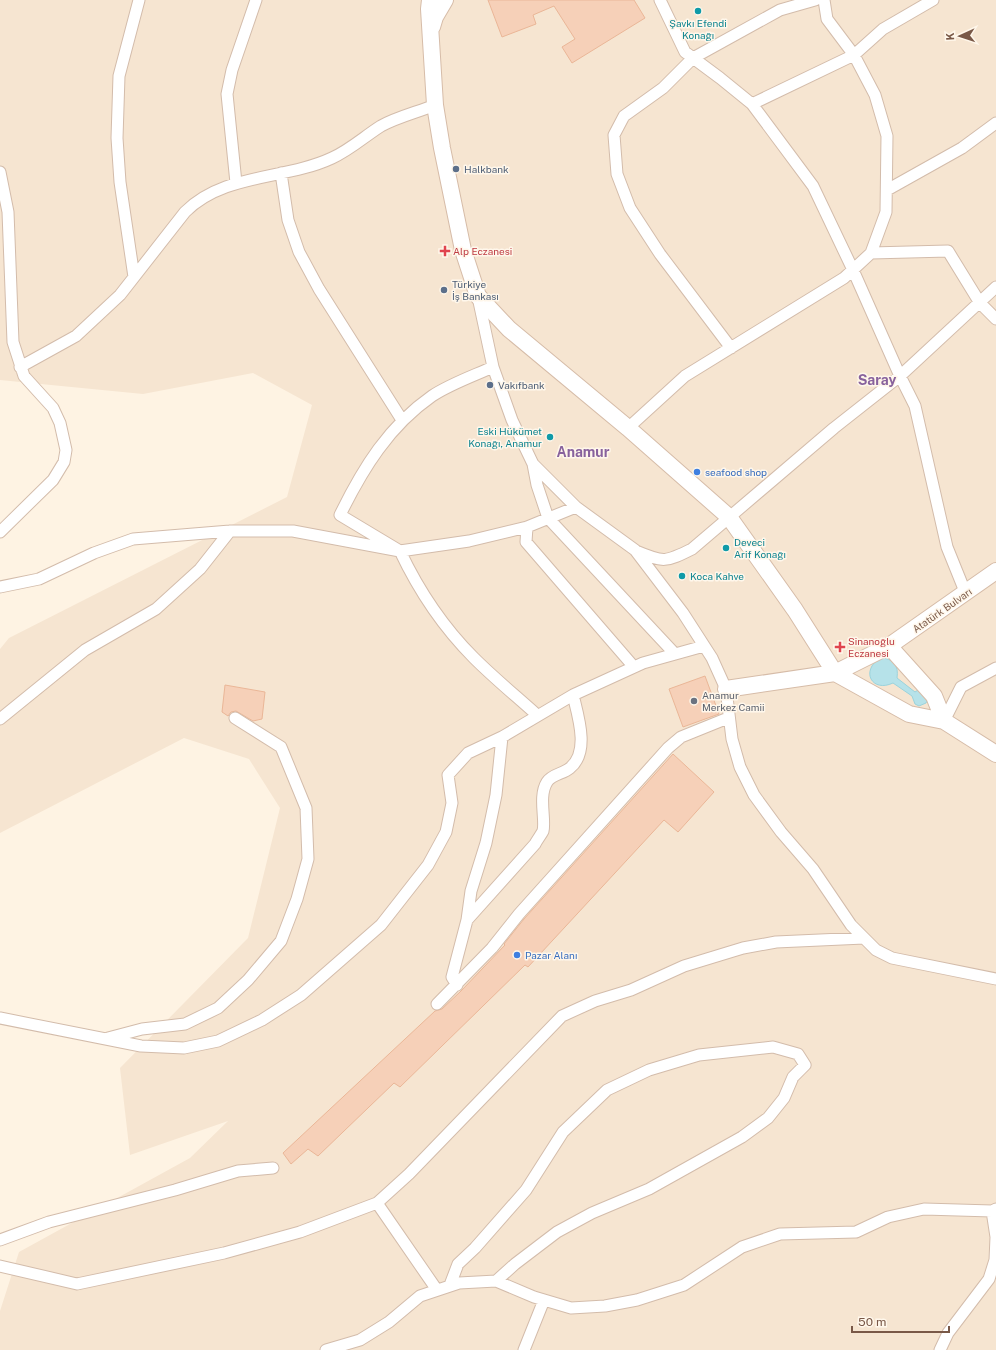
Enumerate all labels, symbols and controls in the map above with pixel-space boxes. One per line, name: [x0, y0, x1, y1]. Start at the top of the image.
marker: Şavkı Efendi Konağı: [693, 6, 703, 16]
north arrow: [940, 16, 980, 56]
place label: Şavkı Efendi Konağı: [669, 17, 727, 41]
text: K: [944, 32, 956, 41]
place label: Halkbank: [464, 163, 509, 175]
marker: Halkbank: [451, 164, 461, 174]
place label: Alp Eczanesi: [453, 245, 512, 257]
marker: Alp Eczanesi: [440, 246, 450, 256]
place label: Türkiye İş Bankası: [452, 278, 499, 302]
marker: Türkiye İş Bankası: [439, 285, 449, 295]
district label: Saray: [858, 372, 896, 388]
place label: Vakıfbank: [498, 379, 545, 391]
marker: Vakıfbank: [485, 380, 495, 390]
place label: Eski Hükümet Konağı, Anamur: [468, 425, 542, 449]
marker: Eski Hükümet Konağı, Anamur: [545, 432, 555, 442]
district label: Anamur: [556, 444, 610, 460]
place label: seafood shop: [705, 466, 767, 478]
marker: seafood shop: [692, 467, 702, 477]
place label: Deveci Arif Konağı: [734, 536, 786, 560]
marker: Deveci Arif Konağı: [721, 543, 731, 553]
place label: Koca Kahve: [690, 570, 744, 582]
marker: Koca Kahve: [677, 571, 687, 581]
street label: Atatürk Bulvarı: [910, 585, 974, 635]
place label: Sinanoğlu Eczanesi: [848, 635, 895, 659]
marker: Sinanoğlu Eczanesi: [835, 642, 845, 652]
place label: Anamur Merkez Camii: [702, 689, 765, 713]
marker: Anamur Merkez Camii: [689, 696, 699, 706]
place label: Pazar Alanı: [525, 949, 577, 961]
marker: Pazar Alanı: [512, 950, 522, 960]
scale bar: [852, 1308, 949, 1334]
text: 50 m: [858, 1315, 886, 1329]

